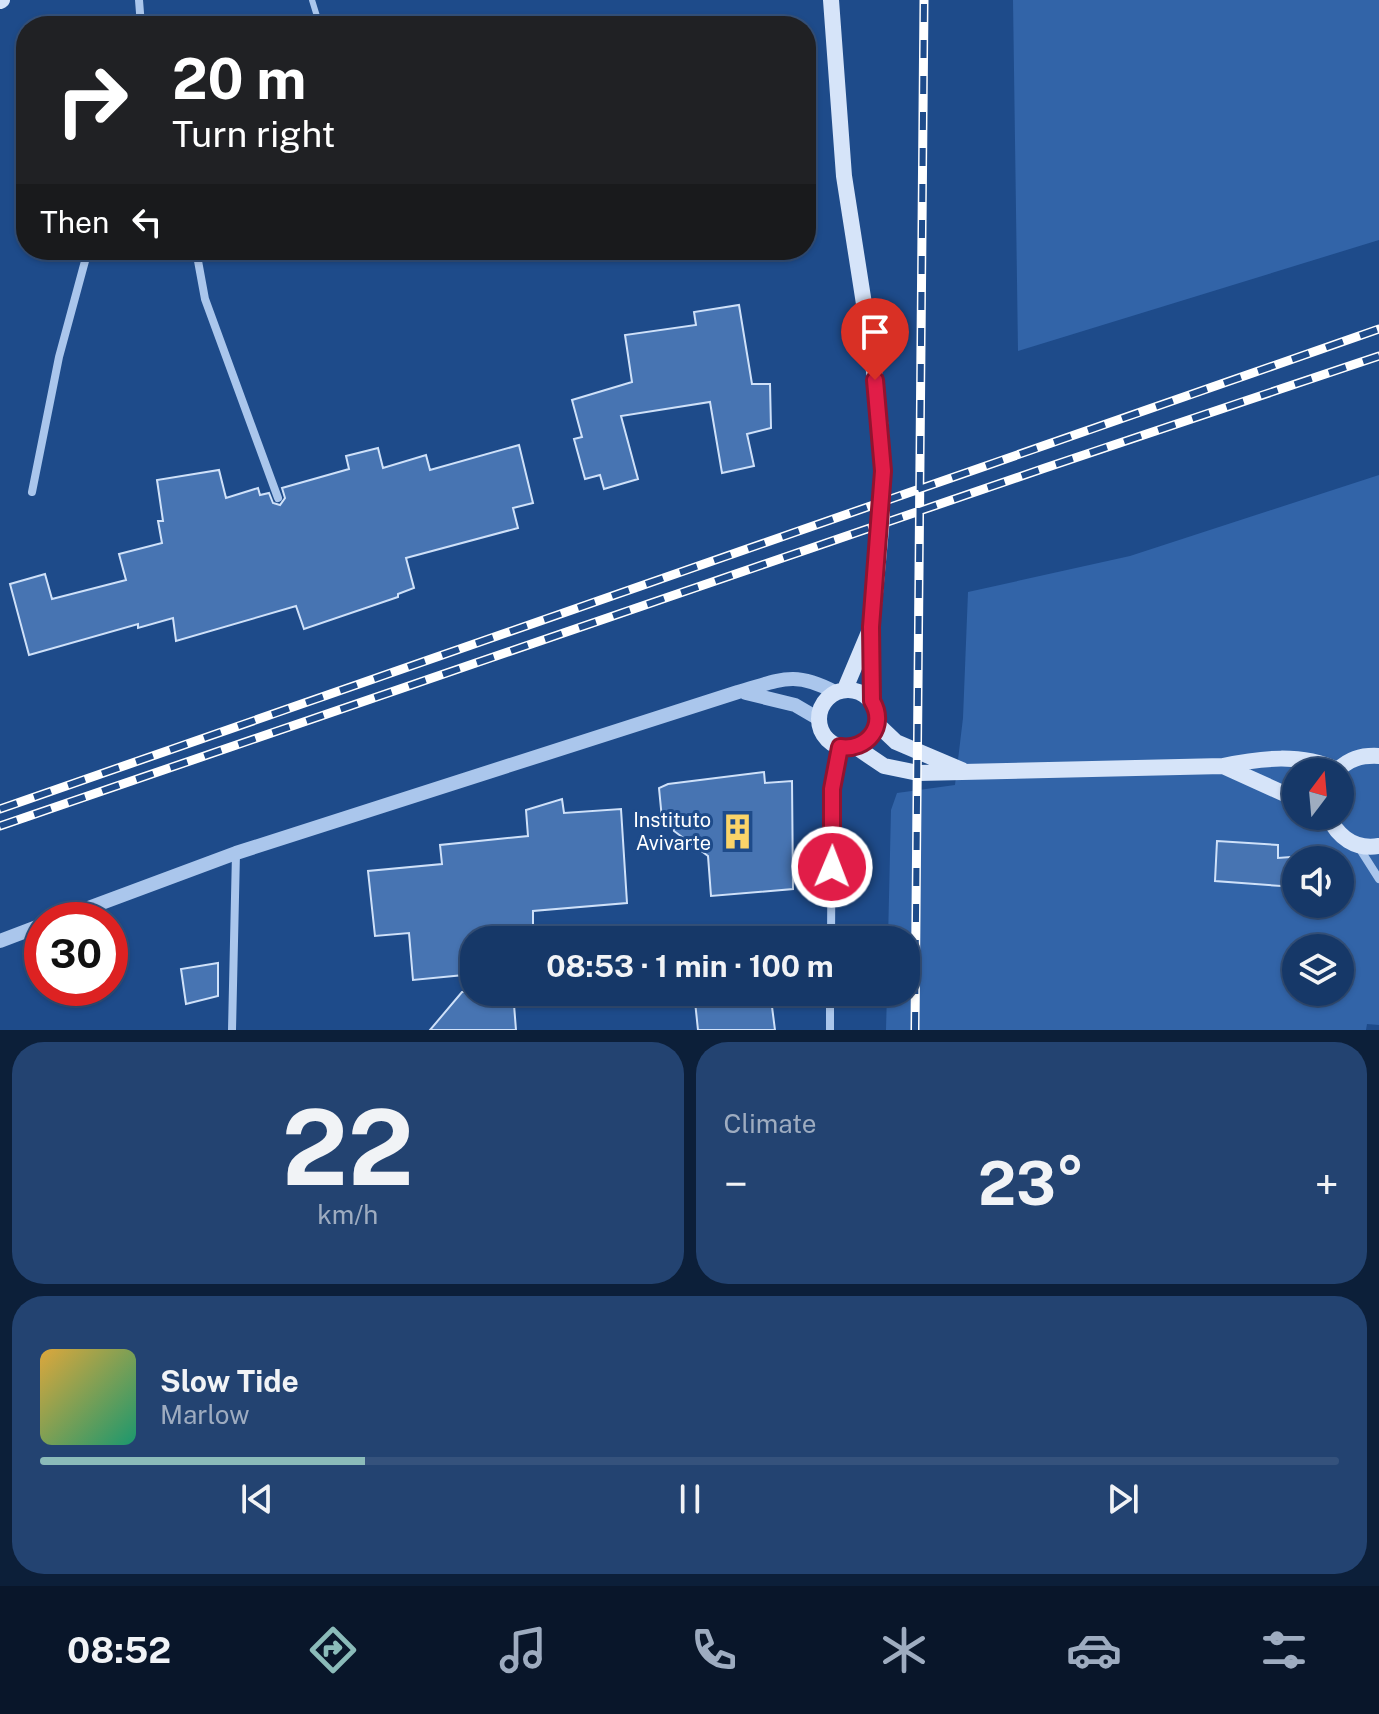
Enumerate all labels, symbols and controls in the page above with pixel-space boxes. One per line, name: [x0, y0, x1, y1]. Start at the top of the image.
text: 20 m: [172, 46, 306, 112]
icon: right: [40, 48, 144, 152]
text: Turn right: [172, 113, 335, 155]
icon: left: [125, 200, 169, 244]
text: Then: [40, 204, 109, 240]
pin: [841, 298, 909, 380]
icon: arrive: [853, 310, 897, 354]
north arrow: [1282, 758, 1354, 830]
map controls: [1282, 758, 1354, 1006]
place label: Instituto Avivarte: [633, 808, 711, 855]
building icon: Instituto Avivarte: [718, 812, 756, 850]
position arrow: [790, 825, 874, 909]
button: sound: [1282, 846, 1354, 918]
speed limit sign: 30: [24, 902, 128, 1006]
button: layers: [1282, 934, 1354, 1006]
text: 08:53 · 1 min · 100 m: [546, 948, 834, 984]
text: 22: [282, 1086, 414, 1208]
text: Climate: [724, 1108, 817, 1139]
text: 23°: [978, 1148, 1084, 1219]
text: −: [724, 1158, 748, 1210]
text: +: [1315, 1158, 1339, 1210]
text: km/h: [317, 1199, 378, 1230]
text: Slow Tide: [160, 1363, 299, 1399]
text: Marlow: [160, 1399, 250, 1430]
icon: previous: [235, 1477, 279, 1521]
icon: pause: [668, 1477, 712, 1521]
icon: next: [1101, 1477, 1145, 1521]
icon: directions: [305, 1622, 361, 1678]
icon: music: [495, 1622, 551, 1678]
icon: phone: [686, 1622, 742, 1678]
icon: climate: [876, 1622, 932, 1678]
icon: car: [1066, 1622, 1122, 1678]
icon: filters: [1256, 1622, 1312, 1678]
text: 08:52: [67, 1629, 171, 1671]

